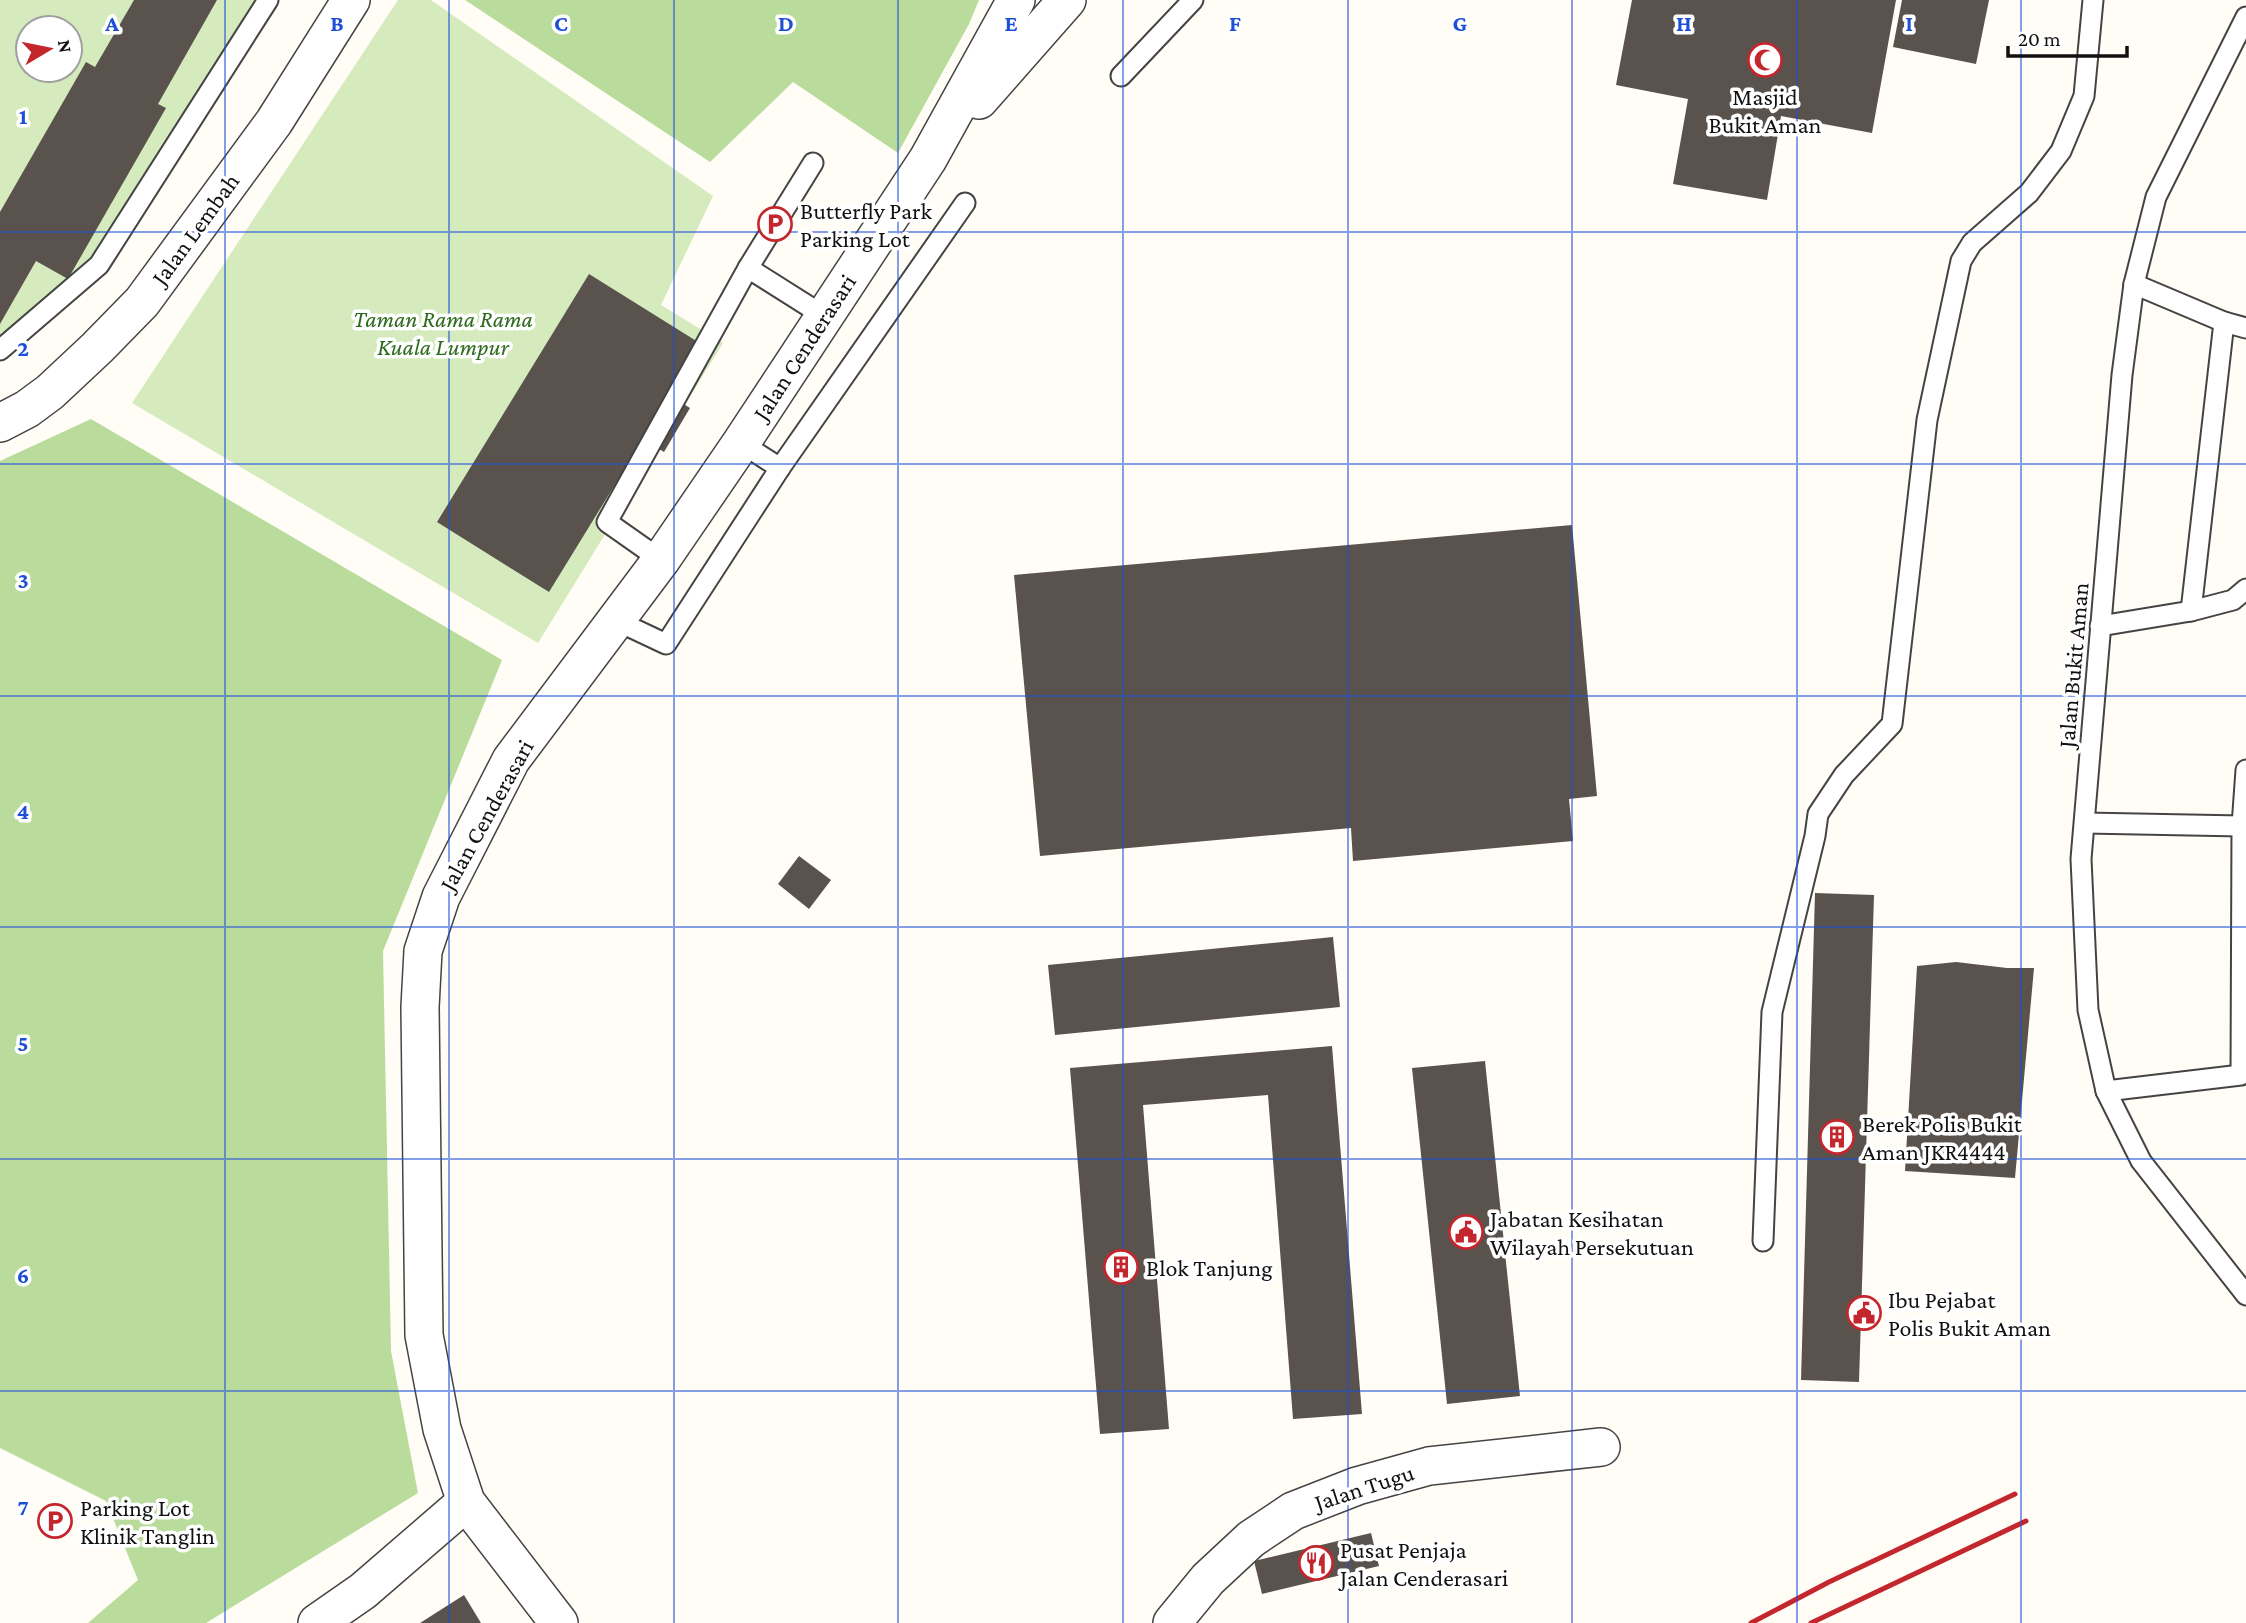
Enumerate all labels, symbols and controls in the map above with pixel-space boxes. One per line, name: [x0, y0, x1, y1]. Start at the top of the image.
text: A: [104, 10, 119, 36]
text: B: [330, 10, 344, 36]
text: C: [554, 10, 568, 36]
text: D: [778, 10, 794, 36]
text: E: [1004, 10, 1018, 36]
text: F: [1229, 10, 1241, 36]
text: G: [1453, 10, 1468, 36]
text: H: [1676, 10, 1692, 36]
text: I: [1905, 10, 1913, 36]
north arrow: [14, 14, 84, 84]
scale bar: [2008, 14, 2127, 58]
text: 20 m: [2018, 27, 2061, 51]
text: N: [54, 38, 77, 54]
mosque icon: Masjid Bukit Aman: [1746, 41, 1784, 79]
place label: Masjid Bukit Aman: [1709, 83, 1822, 138]
text: 1: [19, 103, 28, 129]
street label: Jalan Lembah: [144, 168, 245, 292]
place label: Butterfly Park Parking Lot: [800, 197, 932, 252]
parking icon: Butterfly Park Parking Lot: [756, 205, 794, 243]
street label: Jalan Cenderasari: [746, 269, 861, 427]
park label: Taman Rama Rama Kuala Lumpur: [353, 305, 533, 360]
text: 2: [17, 335, 29, 361]
text: 3: [17, 567, 29, 593]
street label: Jalan Bukit Aman: [2052, 581, 2094, 751]
street label: Jalan Cenderasari: [432, 735, 539, 897]
text: 4: [17, 798, 29, 824]
text: 5: [17, 1030, 29, 1056]
place label: Berek Polis Bukit Aman JKR4444: [1862, 1110, 2023, 1165]
building icon: Berek Polis Bukit Aman JKR4444: [1818, 1118, 1856, 1156]
place label: Jabatan Kesihatan Wilayah Persekutuan: [1488, 1205, 1694, 1260]
public building icon: Jabatan Kesihatan Wilayah Persekutuan: [1447, 1213, 1485, 1251]
building icon: Blok Tanjung: [1102, 1248, 1140, 1286]
place label: Blok Tanjung: [1146, 1254, 1273, 1281]
text: 6: [17, 1262, 29, 1288]
place label: Ibu Pejabat Polis Bukit Aman: [1888, 1286, 2051, 1341]
public building icon: Ibu Pejabat Polis Bukit Aman: [1845, 1294, 1883, 1332]
street label: Jalan Tugu: [1309, 1458, 1417, 1516]
text: 7: [17, 1494, 29, 1520]
place label: Parking Lot Klinik Tanglin: [80, 1494, 215, 1549]
parking icon: Parking Lot Klinik Tanglin: [36, 1502, 74, 1540]
place label: Pusat Penjaja Jalan Cenderasari: [1338, 1536, 1508, 1591]
restaurant icon: Pusat Penjaja Jalan Cenderasari: [1297, 1544, 1335, 1582]

